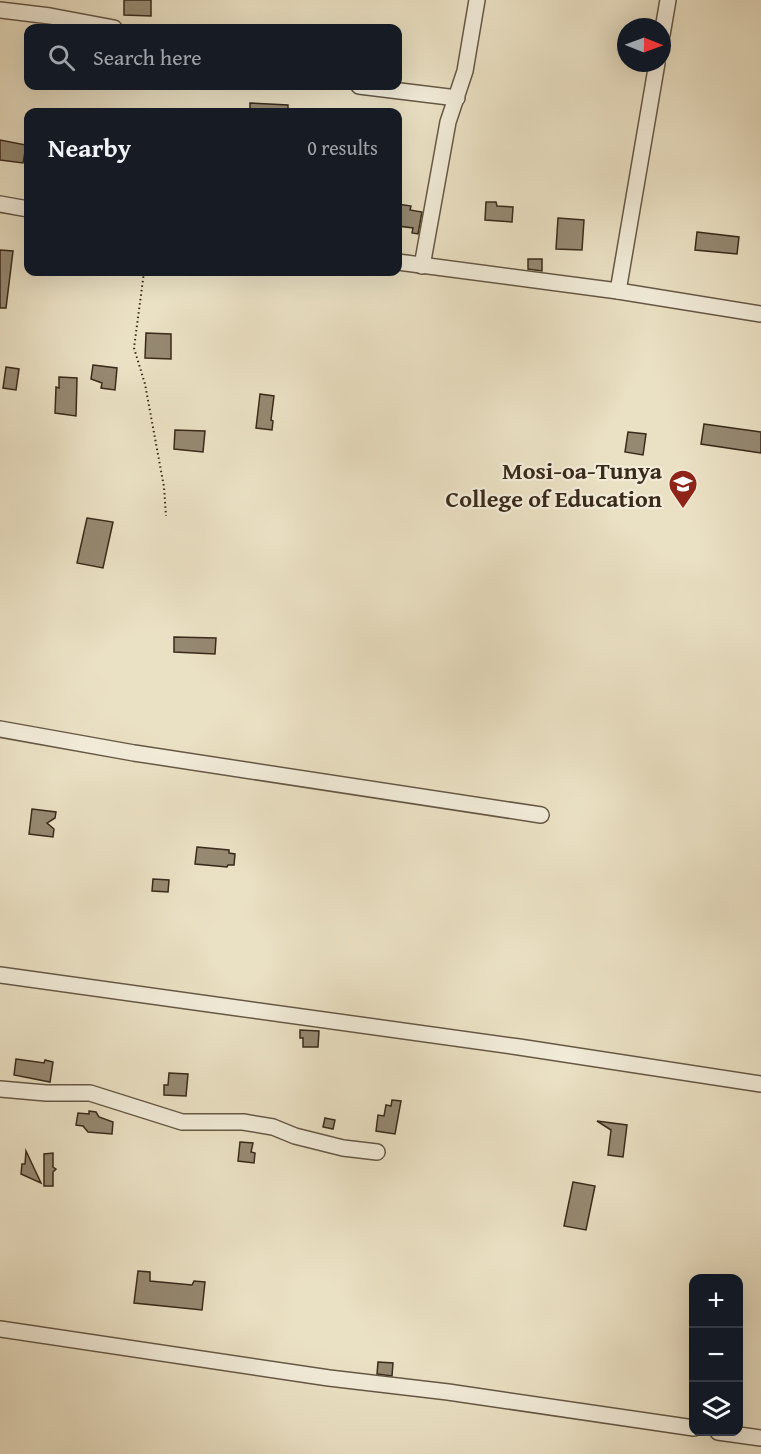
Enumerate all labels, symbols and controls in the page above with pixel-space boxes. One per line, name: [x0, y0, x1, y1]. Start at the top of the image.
north arrow: [617, 18, 671, 72]
search box: [24, 24, 402, 90]
icon: search: [45, 41, 78, 74]
text: Search here: [93, 41, 202, 73]
text: Nearby: [48, 128, 131, 167]
text: 0 results: [307, 133, 378, 162]
place label: Mosi-oa-Tunya College of Education: [446, 453, 663, 516]
school or university icon: Mosi-oa-Tunya College of Education: [667, 468, 699, 510]
map controls: [689, 1274, 743, 1436]
button: +: [689, 1274, 743, 1328]
button: −: [689, 1328, 743, 1382]
button: layers: [689, 1382, 743, 1436]

